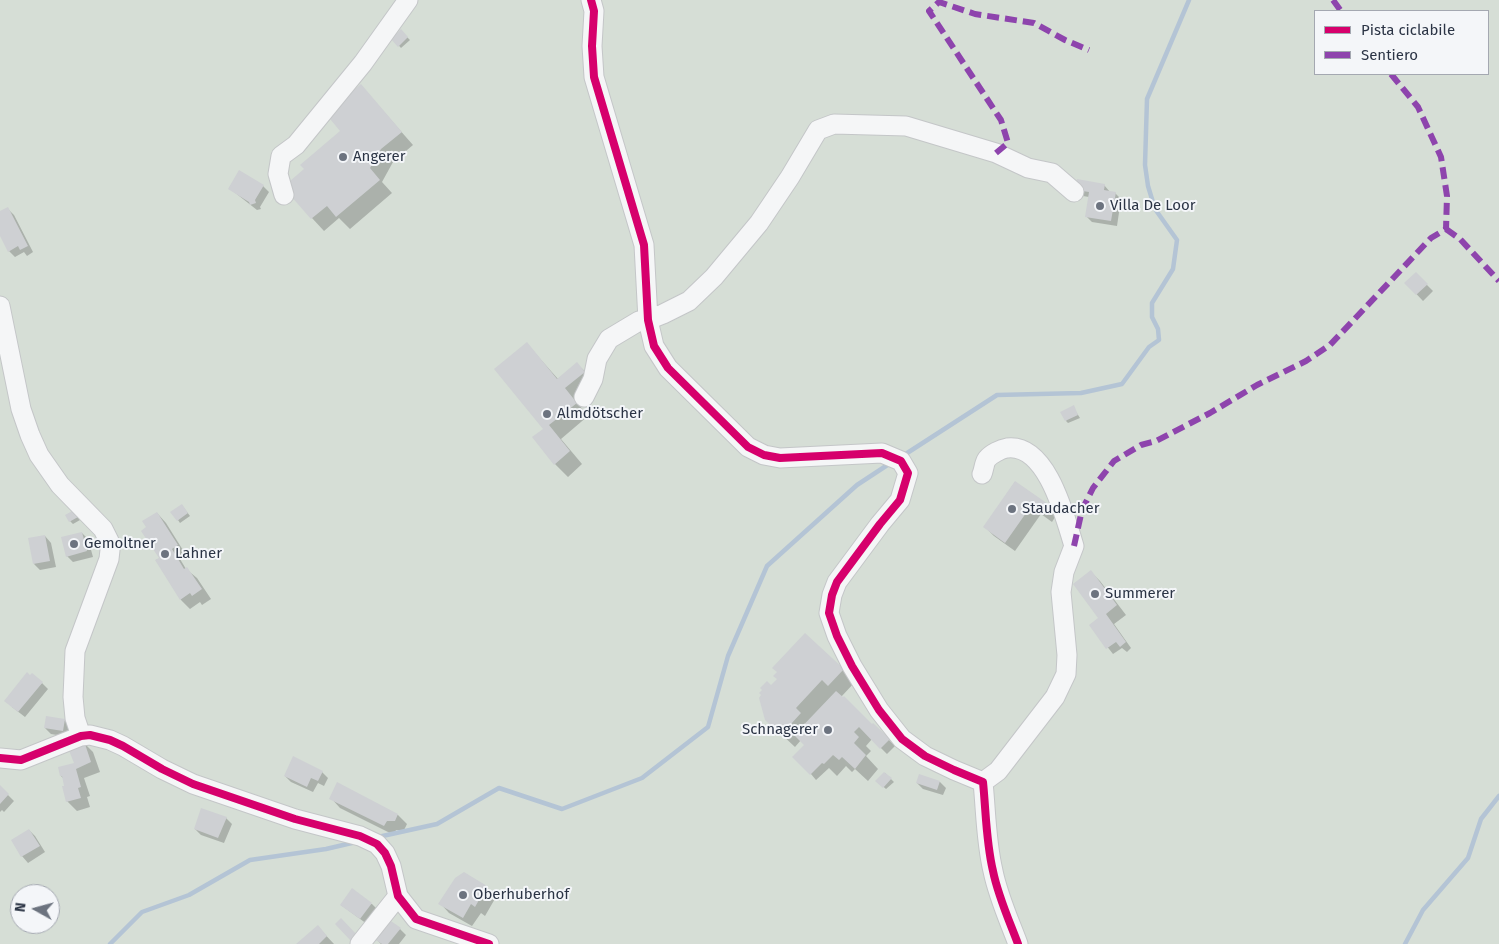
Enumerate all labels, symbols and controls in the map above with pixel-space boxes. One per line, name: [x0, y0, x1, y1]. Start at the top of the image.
legend: [1314, 10, 1489, 75]
text: Pista ciclabile: [1361, 21, 1455, 39]
text: Sentiero: [1361, 46, 1418, 64]
place label: Angerer: [353, 148, 405, 166]
marker: Angerer: [337, 151, 349, 163]
place label: Villa De Loor: [1110, 197, 1196, 215]
marker: Villa De Loor: [1094, 200, 1106, 212]
place label: Almdötscher: [557, 405, 643, 423]
marker: Almdötscher: [541, 408, 553, 420]
place label: Staudacher: [1022, 500, 1099, 518]
marker: Staudacher: [1006, 503, 1018, 515]
place label: Gemoltner: [84, 535, 156, 553]
marker: Gemoltner: [68, 538, 80, 550]
place label: Lahner: [175, 545, 222, 563]
marker: Lahner: [159, 548, 171, 560]
place label: Summerer: [1105, 585, 1175, 603]
marker: Summerer: [1089, 588, 1101, 600]
place label: Schnagerer: [742, 721, 818, 739]
marker: Schnagerer: [822, 724, 834, 736]
north arrow: [10, 884, 60, 934]
place label: Oberhuberhof: [473, 886, 569, 904]
marker: Oberhuberhof: [457, 889, 469, 901]
text: N: [12, 902, 30, 913]

